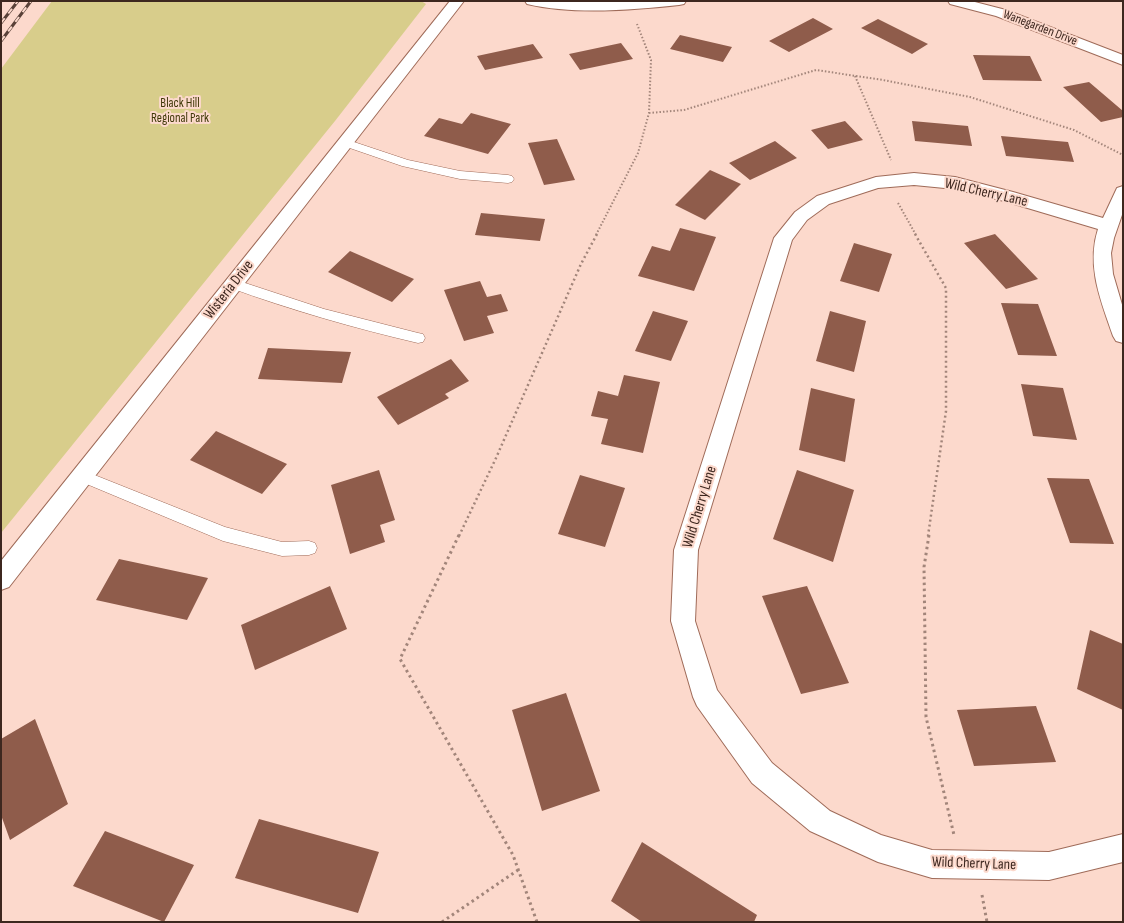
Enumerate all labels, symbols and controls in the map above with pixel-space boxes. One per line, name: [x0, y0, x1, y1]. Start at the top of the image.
street label: Wanegarden Drive: [1001, 7, 1079, 49]
park label: Black Hill Regional Park: [151, 96, 209, 127]
street label: Wild Cherry Lane: [943, 175, 1029, 211]
street label: Wisteria Drive: [200, 257, 258, 323]
street label: Wild Cherry Lane: [679, 464, 721, 550]
street label: Wild Cherry Lane: [932, 854, 1016, 874]

